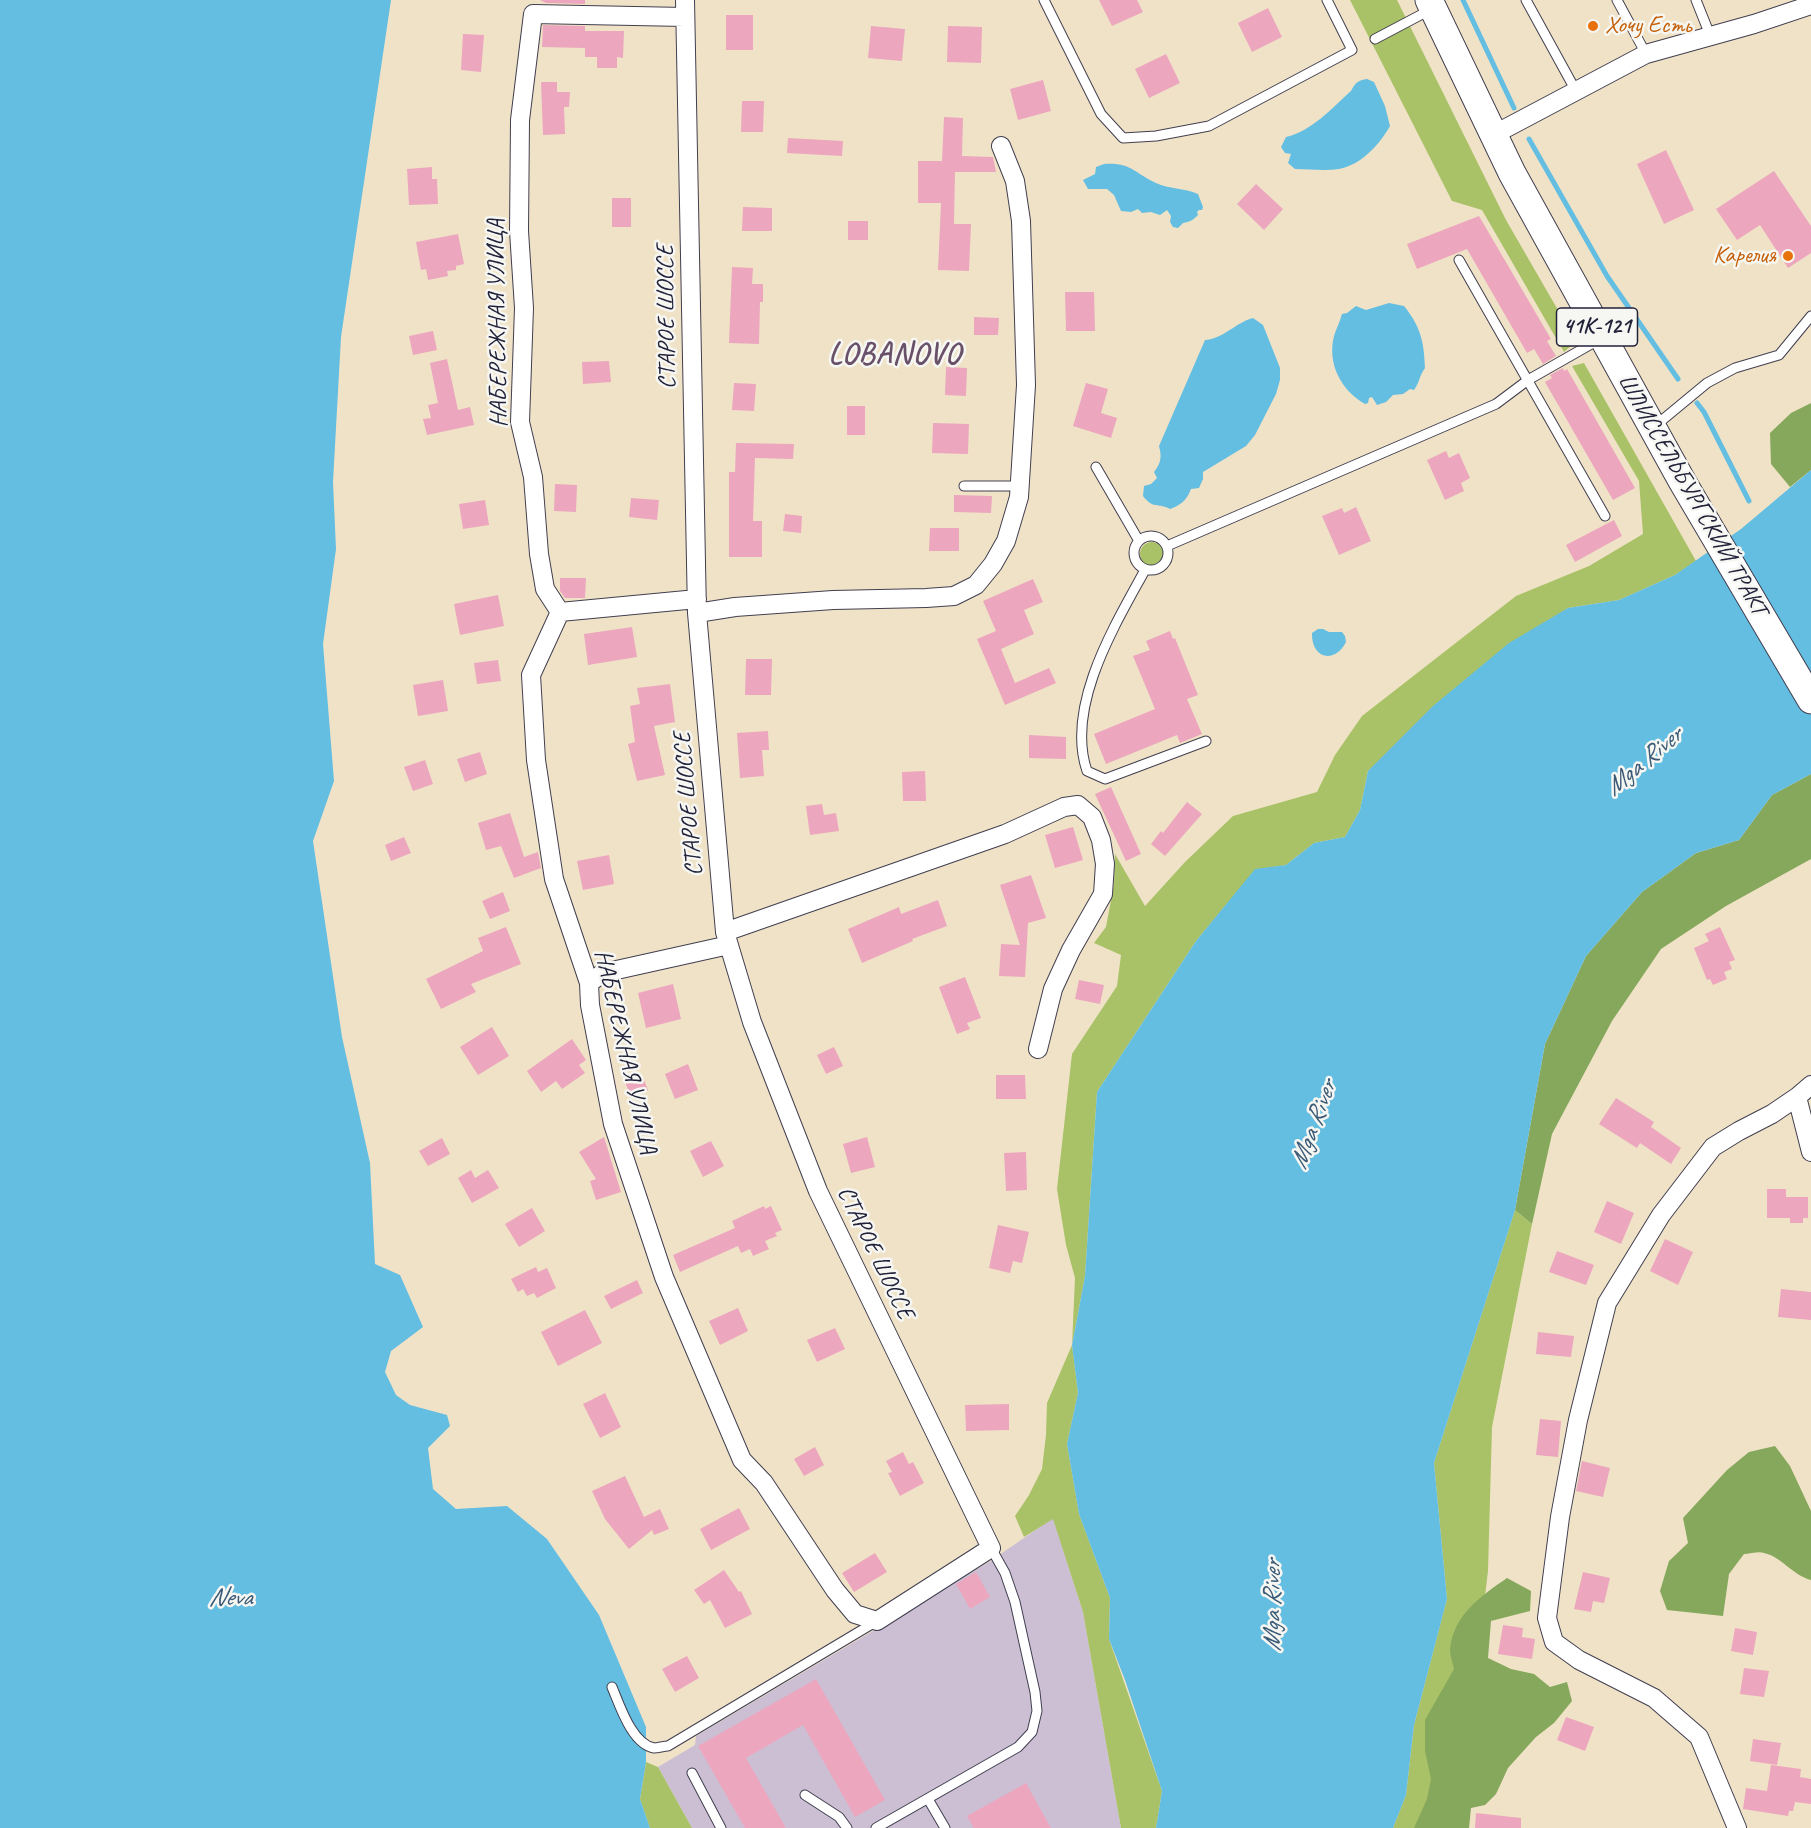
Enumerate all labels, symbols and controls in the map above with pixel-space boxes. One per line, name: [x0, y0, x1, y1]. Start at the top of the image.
place label: Хочу Есть: [1605, 12, 1691, 40]
marker: Хочу Есть: [1586, 19, 1600, 33]
street label: НАБЕРЕЖНАЯ УЛИЦА: [482, 218, 514, 428]
place label: Карелия: [1713, 242, 1776, 270]
street label: СТАРОЕ ШОССЕ: [651, 245, 683, 389]
marker: Карелия: [1781, 249, 1795, 263]
road number: 41К-121: [1556, 308, 1638, 346]
district label: LOBANOVO: [829, 337, 961, 373]
street label: ШЛИССЕЛЬБУРГСКИЙ ТРАКТ: [1611, 369, 1773, 621]
water label: Mga River: [1599, 721, 1689, 803]
street label: СТАРОЕ ШОССЕ: [668, 731, 710, 877]
street label: НАБЕРЕЖНАЯ УЛИЦА: [588, 947, 662, 1157]
water label: Mga River: [1284, 1077, 1344, 1173]
street label: СТАРОЕ ШОССЕ: [830, 1182, 920, 1324]
water label: Mga River: [1257, 1560, 1289, 1652]
water label: Neva: [208, 1582, 252, 1614]

